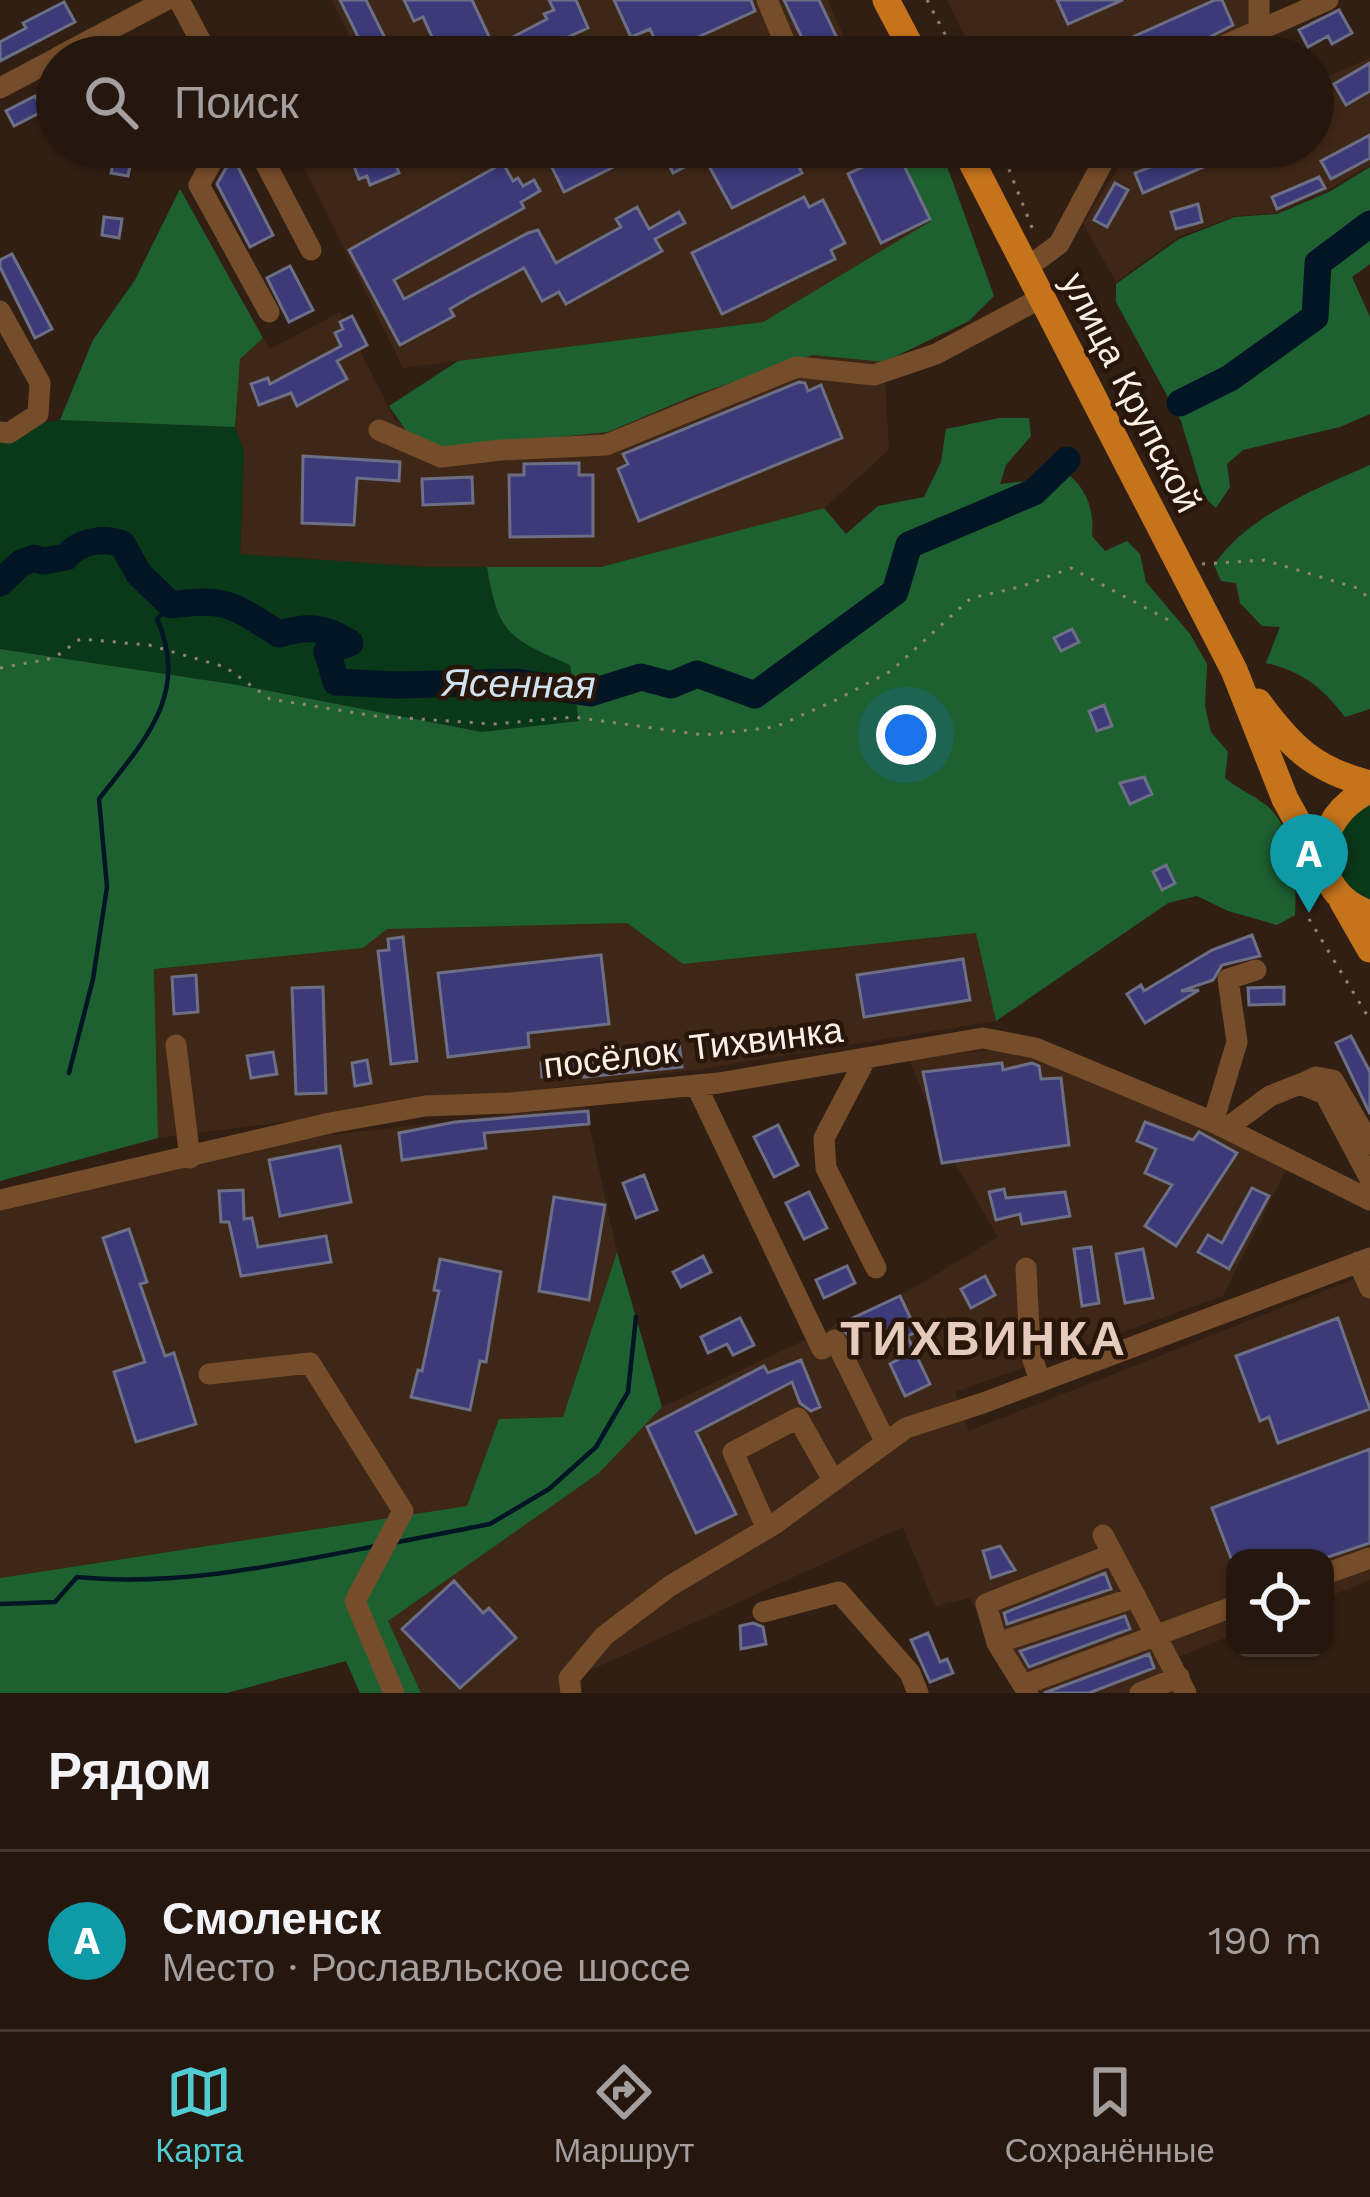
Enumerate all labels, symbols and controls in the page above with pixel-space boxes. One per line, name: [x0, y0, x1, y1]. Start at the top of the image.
search box: [36, 36, 1334, 168]
icon: search: [78, 69, 144, 135]
text: Поиск: [174, 76, 299, 129]
street label: улица Крупской: [1053, 265, 1210, 519]
water label: Ясенная: [440, 660, 596, 707]
your location: [876, 705, 936, 765]
pin: A: [1270, 814, 1348, 913]
street label: посёлок Тихвинка: [541, 1009, 846, 1087]
district label: ТИХВИНКА: [840, 1310, 1128, 1367]
map controls: [1226, 1549, 1334, 1657]
button: locate: [1226, 1549, 1334, 1657]
text: Рядом: [48, 1742, 212, 1801]
text: Смоленск: [162, 1892, 381, 1945]
text: A: [74, 1918, 100, 1963]
text: 190 m: [1208, 1918, 1322, 1963]
text: Место · Рославльское шоссе: [162, 1945, 691, 1990]
tab: Карта: [155, 2059, 243, 2170]
tab: Маршрут: [554, 2059, 694, 2170]
tab: Сохранённые: [1005, 2059, 1215, 2170]

